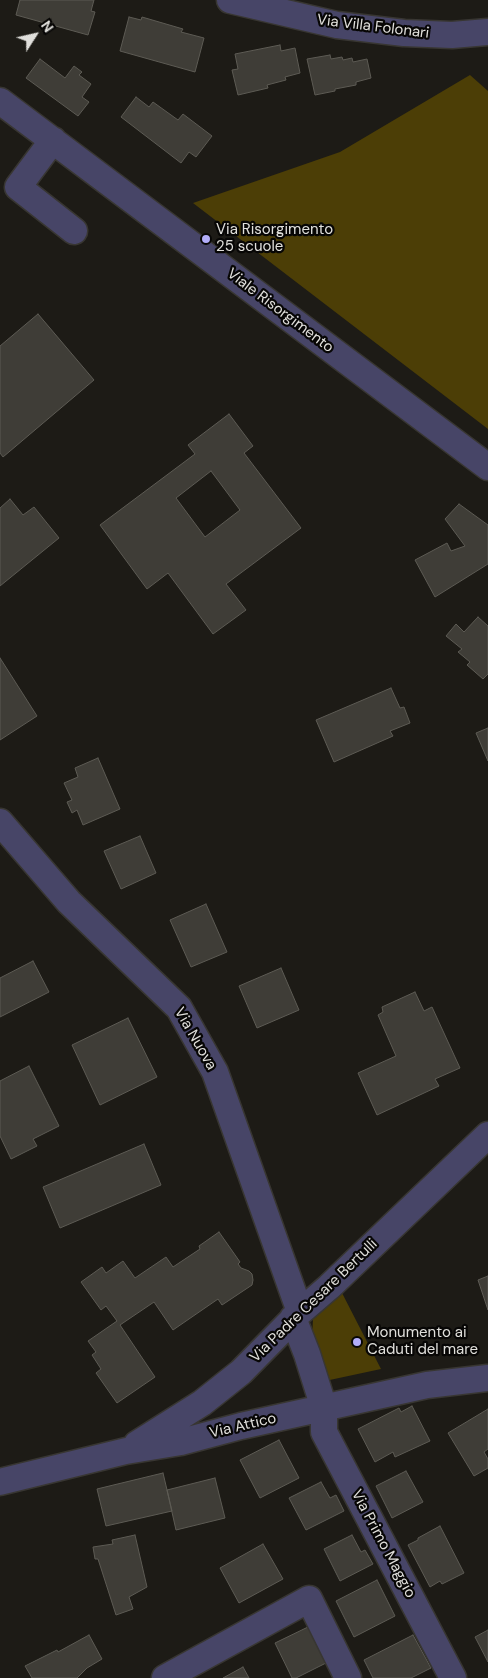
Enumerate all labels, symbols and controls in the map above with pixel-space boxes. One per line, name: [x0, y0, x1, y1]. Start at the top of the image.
north arrow: [10, 10, 60, 60]
street label: Via Villa Folonari: [316, 11, 430, 43]
text: N: [37, 17, 58, 36]
place label: Via Risorgimento 25 scuole: [216, 221, 333, 256]
marker: Via Risorgimento 25 scuole: [200, 233, 212, 245]
street label: Viale Risorgimento: [223, 265, 337, 357]
street label: Via Nuova: [170, 1005, 220, 1073]
street label: Via Padre Cesare Bertulli: [247, 1235, 381, 1367]
place label: Monumento ai Caduti del mare: [367, 1324, 478, 1359]
marker: Monumento ai Caduti del mare: [351, 1336, 363, 1348]
street label: Via Attico: [208, 1410, 278, 1442]
street label: Via Primo Maggio: [347, 1487, 419, 1601]

